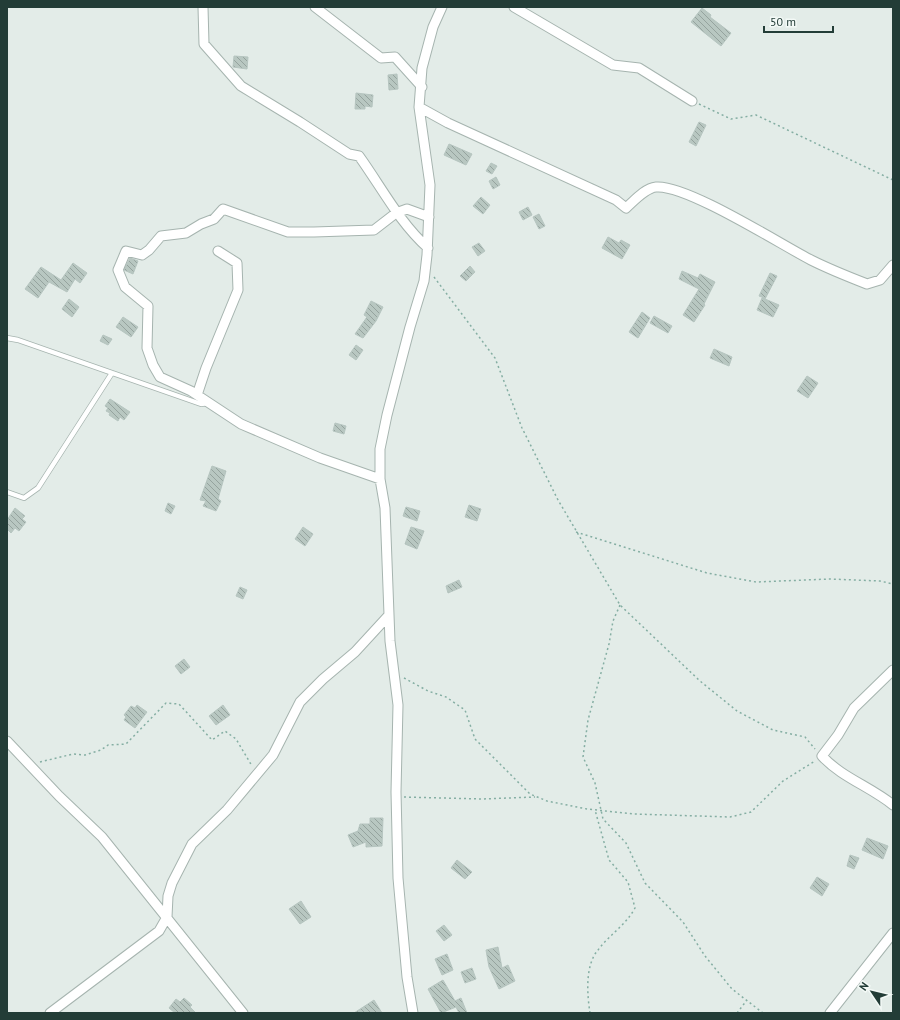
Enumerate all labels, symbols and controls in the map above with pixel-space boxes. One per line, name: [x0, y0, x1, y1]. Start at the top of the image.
scale bar: [764, 8, 833, 34]
text: 50 m: [770, 14, 796, 29]
north arrow: [852, 972, 892, 1012]
text: N: [856, 979, 872, 993]

